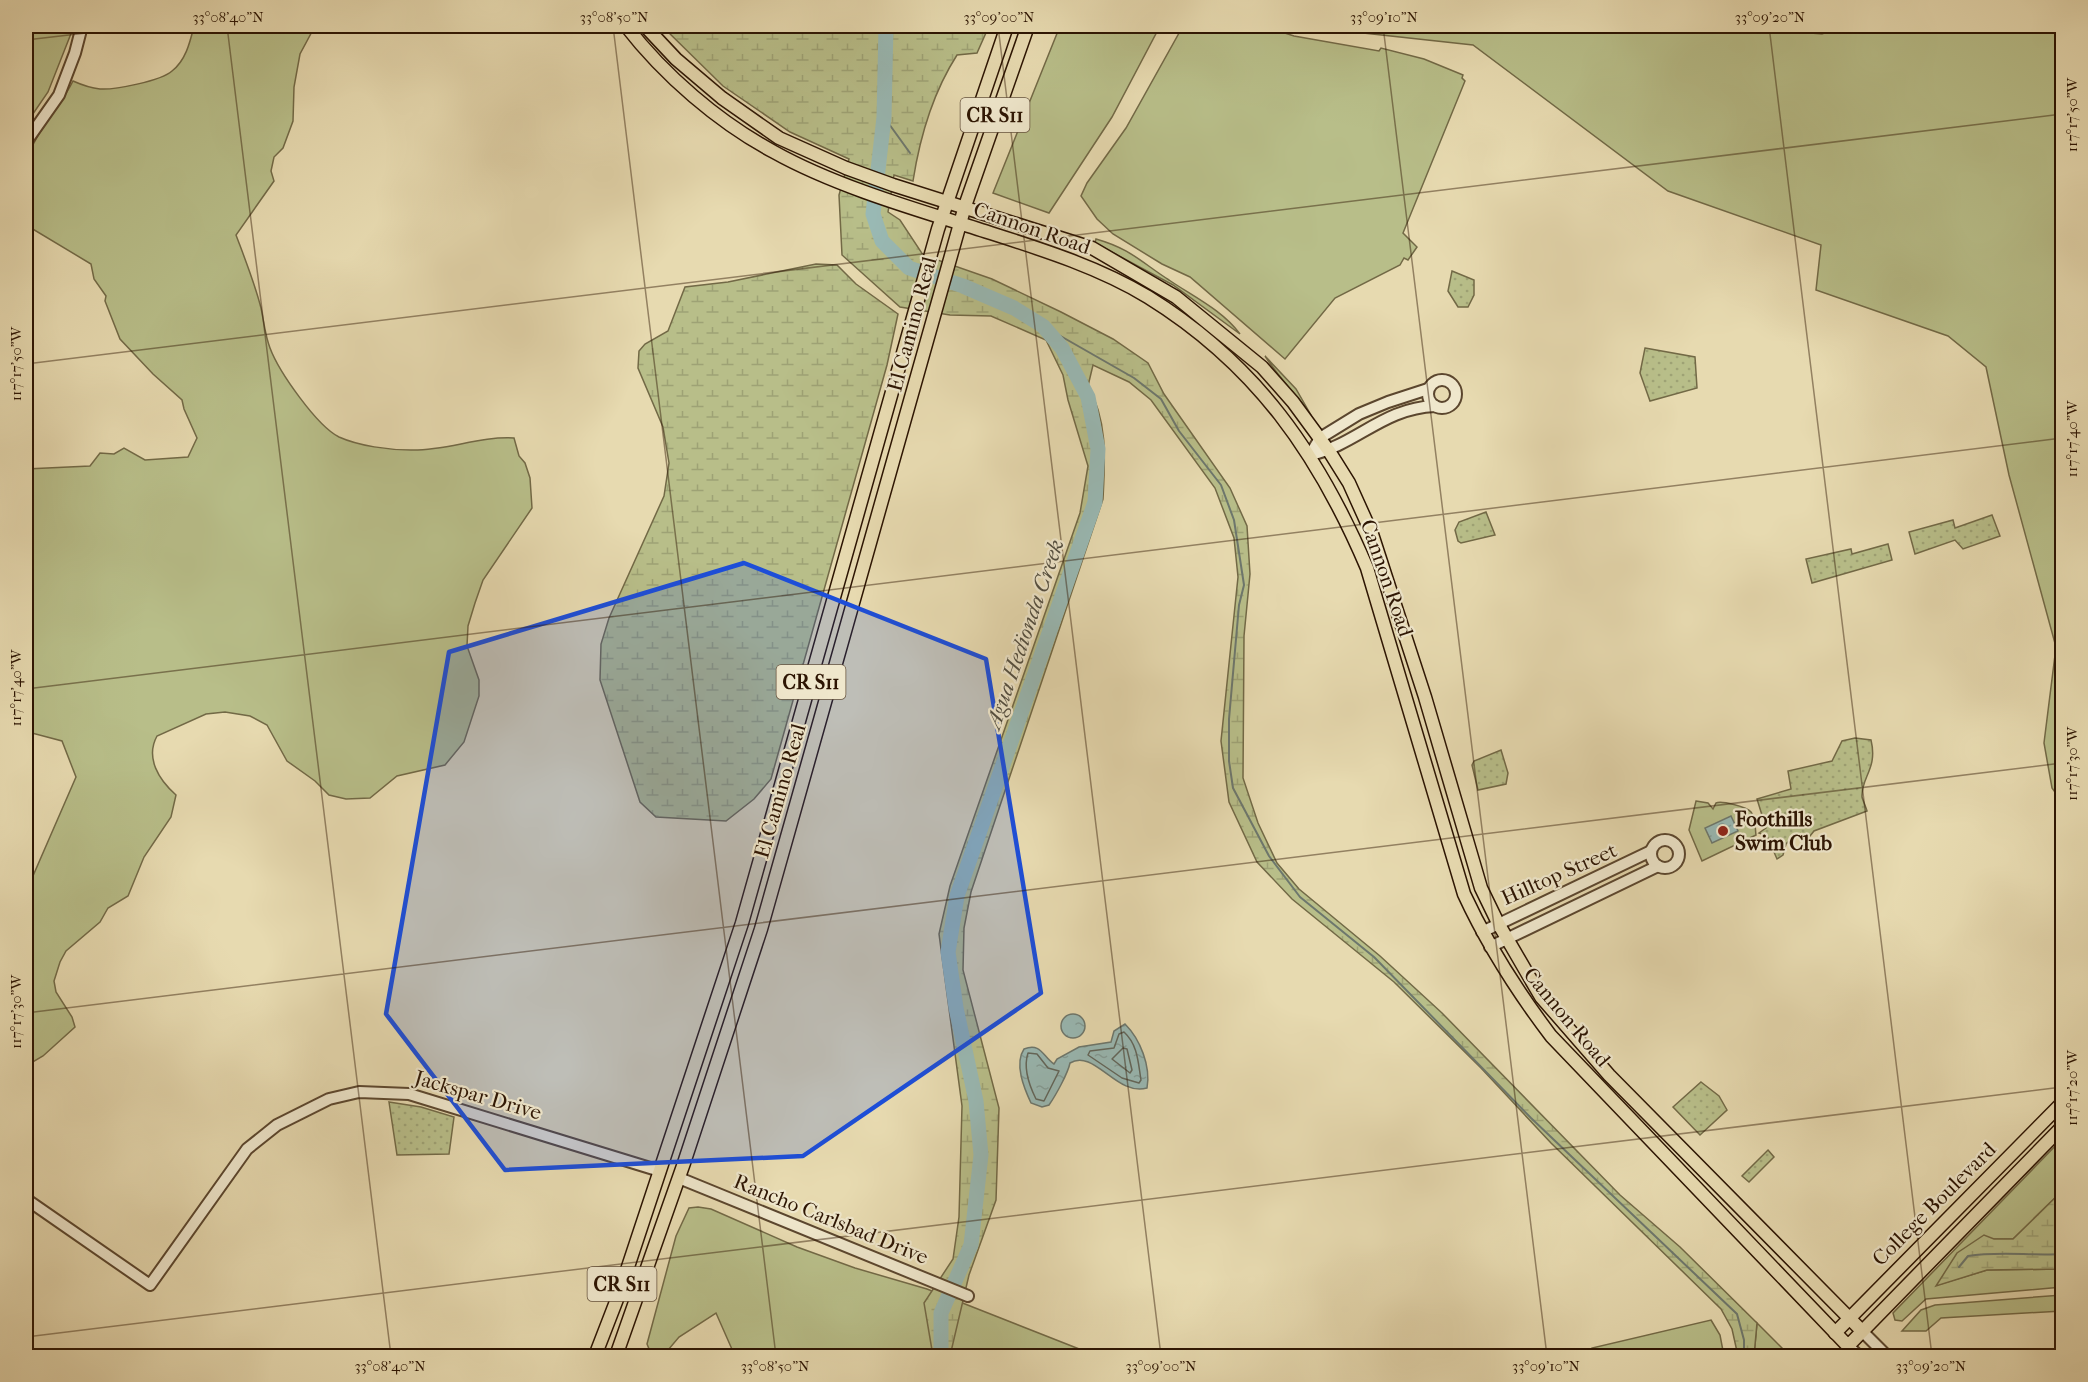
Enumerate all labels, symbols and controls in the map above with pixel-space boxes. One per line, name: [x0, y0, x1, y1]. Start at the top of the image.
text: 33°08'40"N: [192, 8, 264, 26]
text: 33°08'50"N: [580, 8, 649, 26]
text: 33°09'00"N: [964, 8, 1035, 26]
text: 33°09'10"N: [1350, 8, 1419, 26]
text: 33°09'20"N: [1735, 8, 1806, 26]
text: 117°17'50"W: [2063, 76, 2081, 152]
road number: CR S11: [960, 98, 1030, 132]
street label: Cannon Road: [970, 197, 1094, 259]
street label: El Camino Real: [882, 254, 942, 394]
text: 117°17'50"W: [7, 325, 25, 401]
text: 117°17'40"W: [2063, 399, 2081, 477]
street label: Cannon Road: [1356, 516, 1418, 640]
water label: Agua Hedionda Creek: [979, 536, 1070, 735]
text: 117°17'40"W: [7, 648, 25, 726]
road number: CR S11: [776, 665, 846, 699]
street label: El Camino Real: [749, 721, 811, 861]
text: 117°17'30"W: [2063, 726, 2081, 801]
place label: Foothills Swim Club: [1734, 807, 1832, 855]
marker: Foothills Swim Club: [1716, 824, 1730, 838]
street label: Hilltop Street: [1498, 838, 1621, 910]
street label: Cannon Road: [1519, 963, 1616, 1072]
text: 117°17'30"W: [7, 974, 25, 1049]
text: 117°17'20"W: [2063, 1049, 2081, 1126]
street label: Jackspar Drive: [410, 1065, 544, 1125]
street label: College Boulevard: [1867, 1137, 2001, 1271]
street label: Rancho Carlsbad Drive: [730, 1169, 932, 1269]
road number: CR S11: [588, 1267, 656, 1301]
text: 33°08'40"N: [354, 1357, 426, 1375]
text: 33°08'50"N: [741, 1357, 810, 1375]
text: 33°09'00"N: [1126, 1357, 1197, 1375]
text: 33°09'10"N: [1512, 1357, 1581, 1375]
text: 33°09'20"N: [1896, 1357, 1967, 1375]

